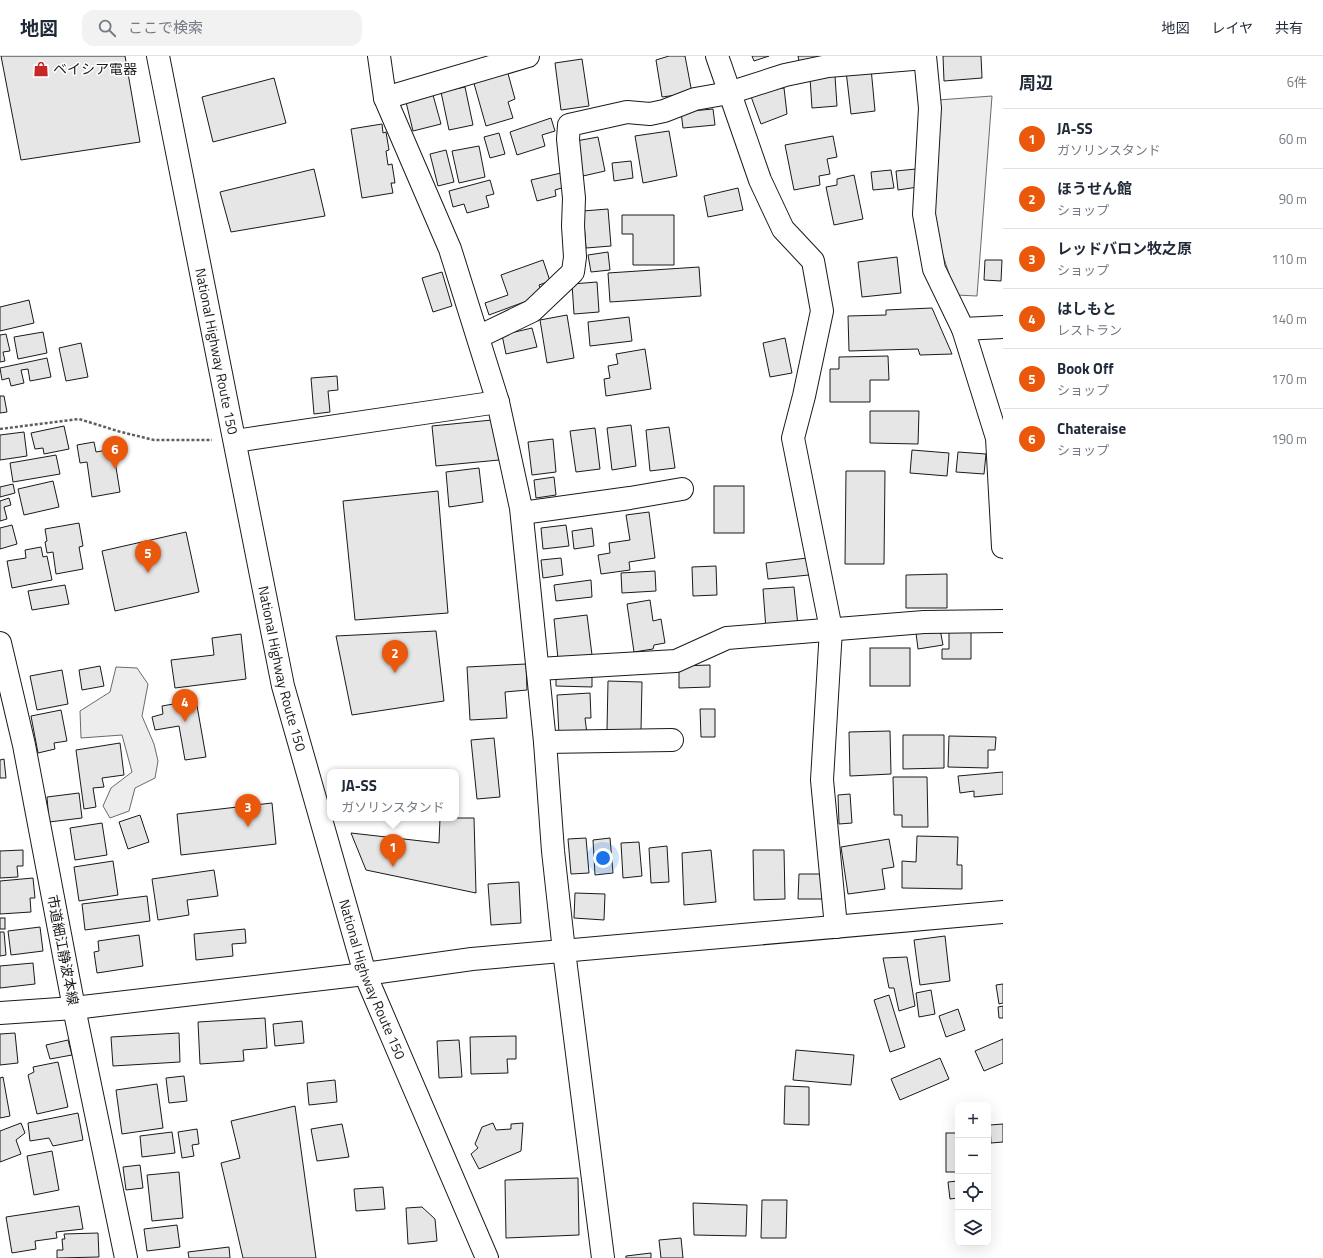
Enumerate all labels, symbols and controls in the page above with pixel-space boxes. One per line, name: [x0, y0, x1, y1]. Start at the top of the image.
search box: [82, 10, 362, 46]
text: 地図: [20, 13, 58, 42]
text: ここで検索: [128, 16, 203, 39]
icon: search: [96, 17, 118, 39]
text: 地図: [1161, 17, 1189, 38]
text: レイヤ: [1211, 17, 1253, 38]
text: 共有: [1275, 17, 1303, 38]
place label: ベイシア電器: [53, 58, 137, 79]
shop icon: ベイシア電器: [32, 60, 50, 78]
text: 周辺: [1019, 70, 1053, 96]
text: 6件: [1287, 72, 1307, 92]
text: JA-SS: [1057, 117, 1093, 140]
text: 1: [1028, 129, 1036, 149]
text: 60 m: [1279, 129, 1307, 149]
text: ガソリンスタンド: [1057, 140, 1161, 160]
text: ほうせん館: [1057, 177, 1132, 200]
text: 2: [1028, 189, 1036, 209]
text: 90 m: [1279, 189, 1307, 209]
text: ショップ: [1057, 200, 1109, 220]
text: レッドバロン牧之原: [1057, 237, 1192, 260]
text: 3: [1028, 249, 1036, 269]
text: 110 m: [1271, 249, 1307, 269]
text: ショップ: [1057, 260, 1109, 280]
street label: National Highway Route 150: [190, 266, 244, 436]
text: はしもと: [1057, 297, 1117, 320]
text: 4: [1028, 309, 1036, 329]
text: 140 m: [1271, 309, 1307, 329]
text: レストラン: [1057, 320, 1122, 340]
text: Book Off: [1057, 357, 1114, 380]
text: 5: [1028, 369, 1036, 389]
text: 170 m: [1271, 369, 1307, 389]
text: ショップ: [1057, 380, 1109, 400]
text: Chateraise: [1057, 417, 1126, 440]
text: 6: [1028, 429, 1036, 449]
text: 190 m: [1271, 429, 1307, 449]
pin: 6: [102, 436, 128, 469]
text: ショップ: [1057, 440, 1109, 460]
pin: 5: [135, 540, 161, 573]
street label: National Highway Route 150: [253, 584, 312, 754]
pin: 2: [382, 640, 408, 673]
pin: 4: [172, 689, 198, 722]
popup: [327, 769, 459, 821]
text: JA-SS: [341, 774, 377, 797]
pin: 3: [235, 794, 261, 827]
text: ガソリンスタンド: [341, 797, 445, 817]
pin: 1: [380, 834, 406, 867]
your location: [593, 848, 613, 868]
street label: 市道細江静波本線: [42, 893, 84, 1007]
street label: National Highway Route 150: [334, 897, 411, 1063]
map controls: [955, 1102, 991, 1246]
button: +: [955, 1102, 991, 1138]
button: −: [955, 1138, 991, 1174]
button: locate: [955, 1174, 991, 1210]
button: layers: [955, 1210, 991, 1246]

